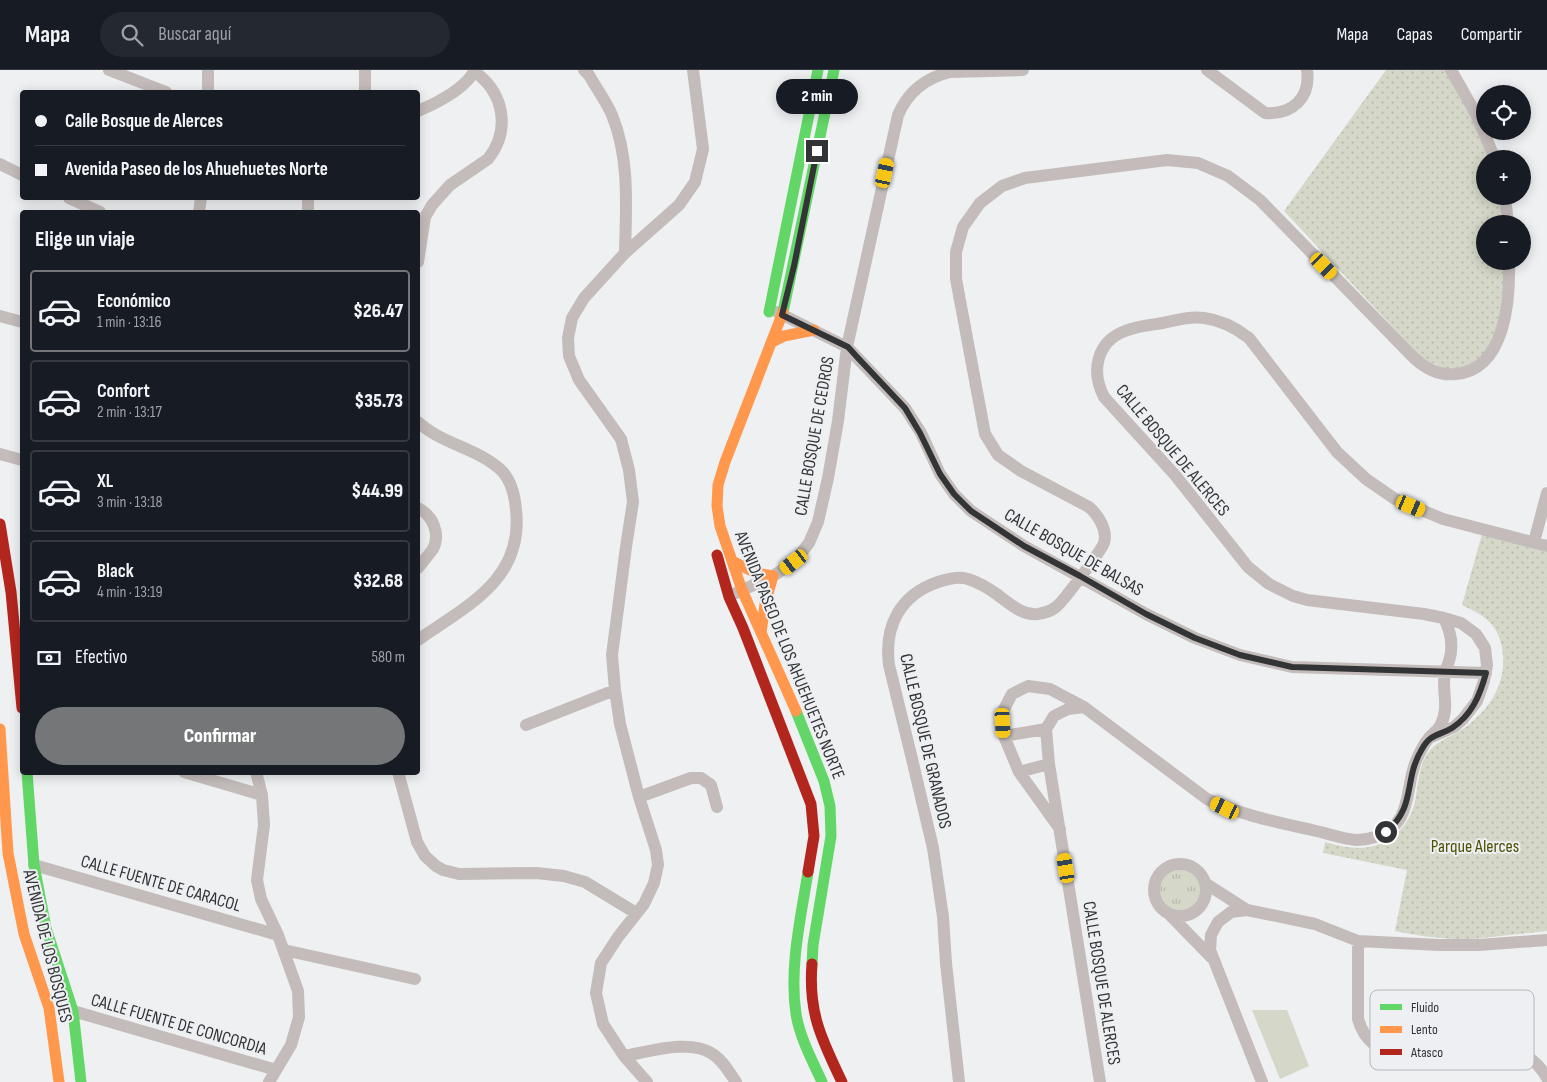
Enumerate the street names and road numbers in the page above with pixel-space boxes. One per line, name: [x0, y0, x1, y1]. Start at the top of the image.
street label: CALLE BOSQUE DE CEDROS: [790, 355, 839, 517]
street label: CALLE BOSQUE DE ALERCES: [1111, 380, 1234, 521]
street label: CALLE BOSQUE DE BALSAS: [1000, 504, 1147, 601]
street label: AVENIDA PASEO DE LOS AHUEHUETES NORTE: [730, 527, 849, 782]
street label: CALLE BOSQUE DE GRANADOS: [895, 652, 956, 831]
street label: CALLE FUENTE DE CARACOL: [78, 851, 244, 916]
street label: AVENIDA DE LOS BOSQUES: [18, 866, 77, 1025]
street label: CALLE BOSQUE DE ALERCES: [1078, 900, 1125, 1067]
street label: CALLE FUENTE DE CONCORDIA: [89, 989, 269, 1060]

